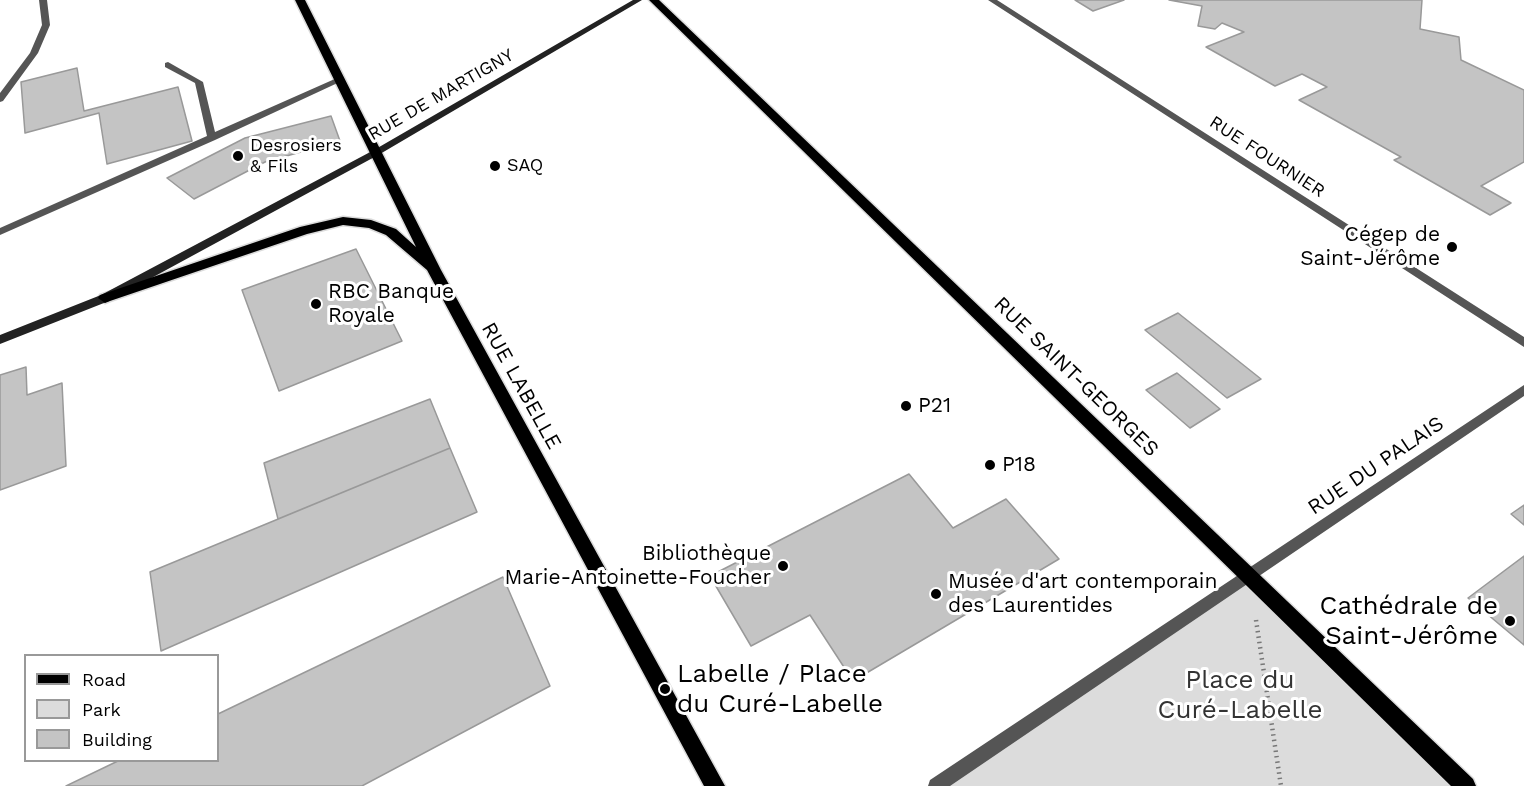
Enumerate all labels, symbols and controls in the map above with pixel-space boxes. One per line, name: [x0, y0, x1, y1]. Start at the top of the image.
street label: RUE DE MARTIGNY: [364, 45, 518, 145]
street label: RUE FOURNIER: [1205, 112, 1329, 202]
place label: Desrosiers & Fils: [250, 135, 342, 178]
marker: Desrosiers & Fils: [231, 149, 245, 163]
place label: SAQ: [507, 155, 543, 177]
marker: SAQ: [488, 159, 502, 173]
place label: Cégep de Saint-Jérôme: [1300, 222, 1440, 272]
marker: Cégep de Saint-Jérôme: [1445, 240, 1459, 254]
place label: RBC Banque Royale: [328, 279, 454, 329]
street label: RUE SAINT-GEORGES: [988, 292, 1164, 462]
marker: RBC Banque Royale: [309, 297, 323, 311]
street label: RUE LABELLE: [476, 318, 566, 454]
place label: P21: [918, 393, 951, 419]
marker: P21: [899, 399, 913, 413]
street label: RUE DU PALAIS: [1303, 411, 1449, 521]
place label: P18: [1002, 452, 1036, 478]
marker: P18: [983, 458, 997, 472]
place label: Bibliothèque Marie-Antoinette-Foucher: [505, 541, 771, 591]
marker: Bibliothèque Marie-Antoinette-Foucher: [776, 559, 790, 573]
place label: Musée d'art contemporain des Laurentides: [948, 569, 1217, 619]
marker: Musée d'art contemporain des Laurentides: [929, 587, 943, 601]
place label: Cathédrale de Saint-Jérôme: [1320, 590, 1498, 652]
marker: Cathédrale de Saint-Jérôme: [1503, 614, 1517, 628]
legend: [24, 654, 219, 762]
place label: Labelle / Place du Curé-Labelle: [677, 658, 883, 720]
park label: Place du Curé-Labelle: [1158, 664, 1322, 726]
text: Road: [82, 669, 126, 690]
marker: Labelle / Place du Curé-Labelle: [658, 682, 672, 696]
text: Park: [82, 699, 121, 720]
text: Building: [82, 729, 152, 750]

